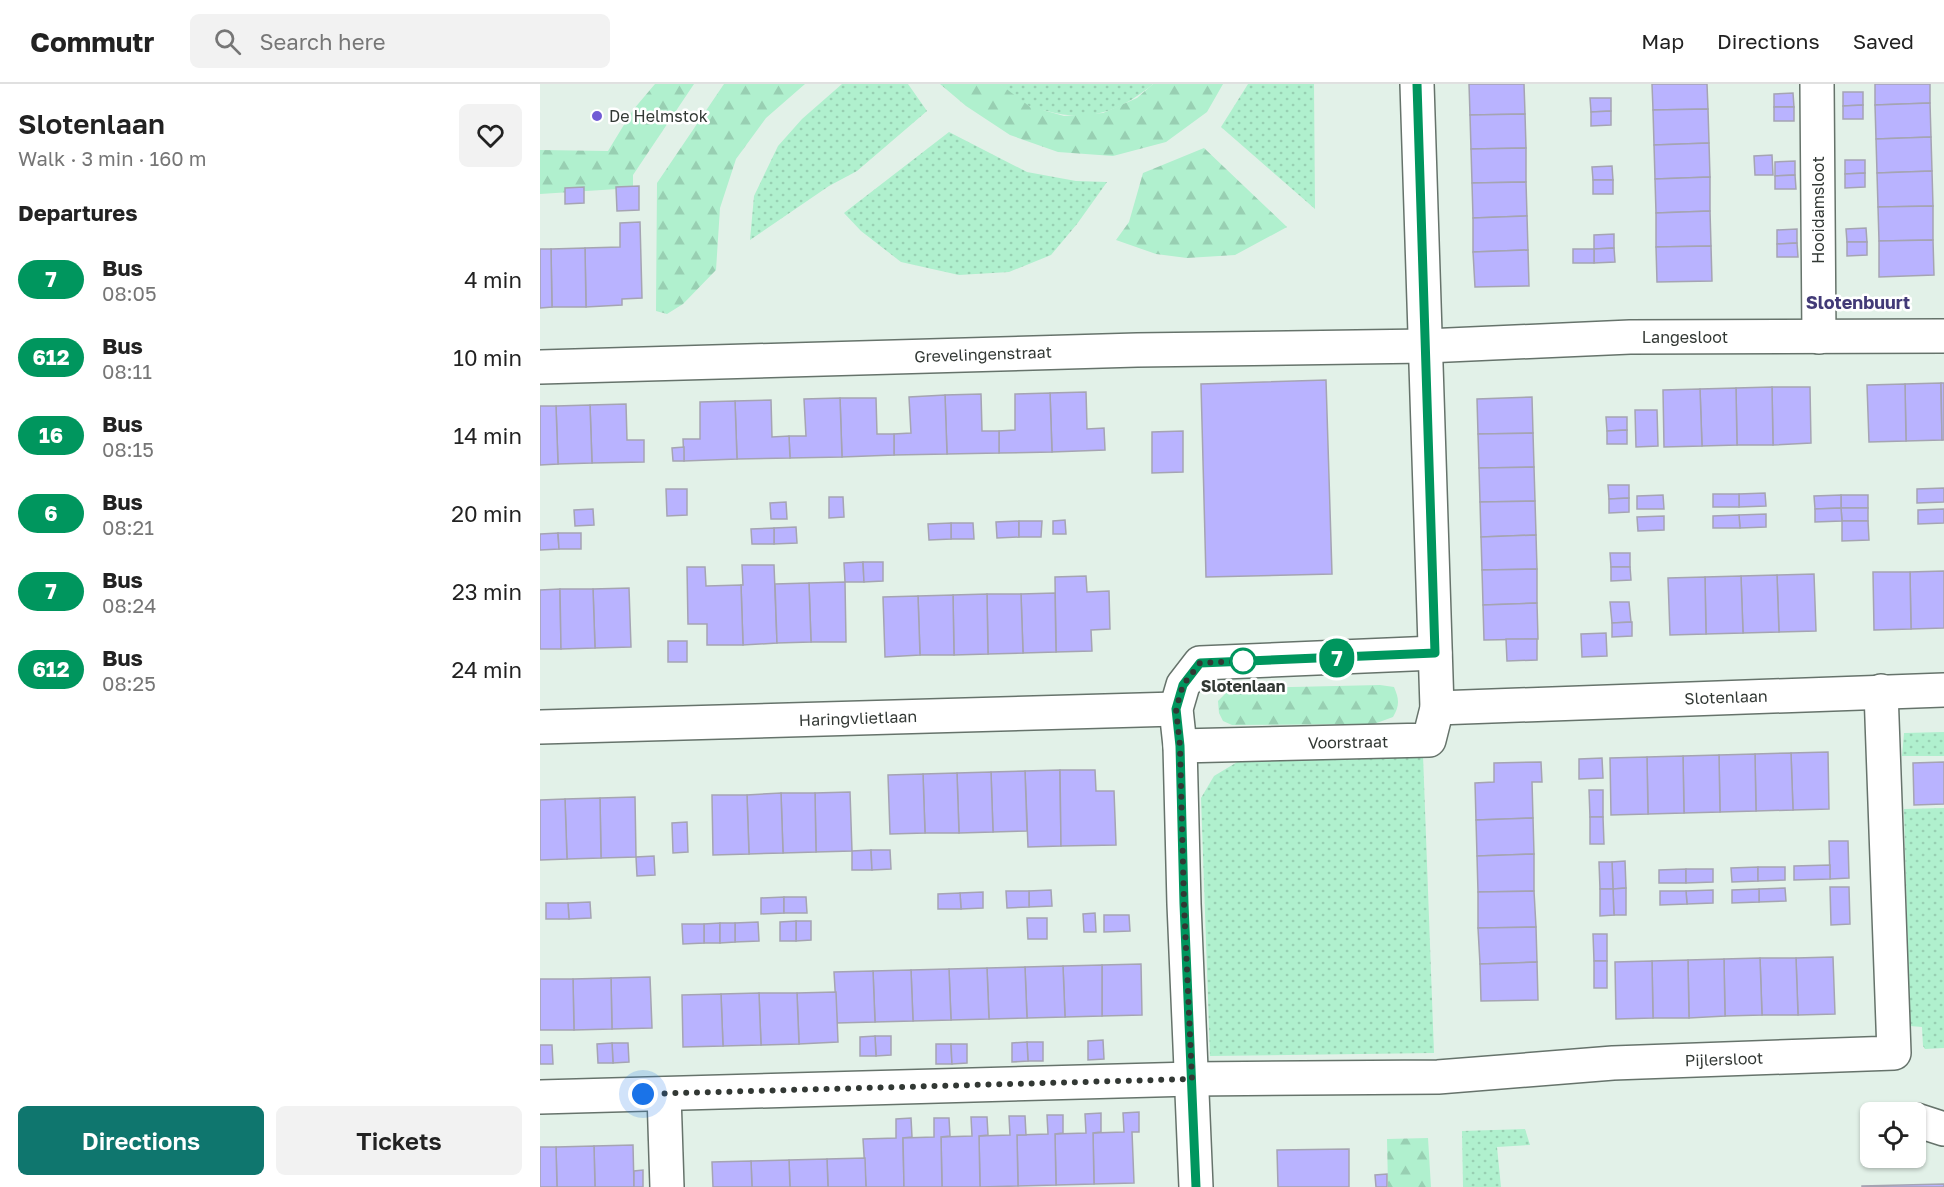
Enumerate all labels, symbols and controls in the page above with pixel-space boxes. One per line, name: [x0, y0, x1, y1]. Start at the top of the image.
search box: [190, 14, 610, 68]
text: Commutr: [30, 25, 154, 58]
icon: search: [211, 25, 244, 58]
text: Search here: [259, 28, 386, 55]
text: Map: [1641, 28, 1684, 54]
text: Directions: [1717, 28, 1820, 54]
text: Saved: [1853, 28, 1914, 54]
button: heart: [459, 104, 522, 167]
place label: De Helmstok: [609, 106, 708, 126]
text: Slotenlaan: [18, 107, 165, 140]
marker: De Helmstok: [590, 109, 604, 123]
text: Walk · 3 min · 160 m: [18, 146, 206, 170]
street label: Hooidamsloot: [1808, 156, 1828, 264]
text: Departures: [18, 199, 137, 226]
text: Bus: [102, 254, 143, 281]
text: 7: [45, 266, 57, 292]
text: 4 min: [464, 266, 522, 293]
text: 08:05: [102, 281, 157, 305]
district label: Slotenbuurt: [1806, 291, 1910, 313]
street label: Langesloot: [1642, 327, 1728, 347]
text: Bus: [102, 332, 143, 359]
street label: Grevelingenstraat: [914, 342, 1052, 366]
text: 612: [33, 344, 69, 370]
text: 10 min: [453, 344, 522, 371]
text: 08:11: [102, 359, 152, 383]
text: Bus: [102, 410, 143, 437]
text: 16: [39, 422, 63, 448]
text: 14 min: [454, 422, 522, 449]
text: 08:15: [102, 437, 154, 461]
text: Bus: [102, 488, 143, 515]
text: 6: [44, 500, 58, 526]
text: 20 min: [451, 500, 522, 527]
text: 08:21: [102, 515, 154, 539]
text: Bus: [102, 566, 143, 593]
text: 7: [45, 578, 57, 604]
text: 23 min: [452, 578, 522, 605]
text: 08:24: [102, 593, 156, 617]
line badge: 7: [1318, 638, 1356, 678]
text: Bus: [102, 644, 143, 671]
text: 7: [1331, 645, 1343, 671]
marker: Slotenlaan: [1230, 648, 1256, 674]
text: 612: [33, 656, 69, 682]
text: 24 min: [451, 656, 522, 683]
text: 08:25: [102, 671, 156, 695]
place label: Slotenlaan: [1201, 676, 1285, 696]
street label: Slotenlaan: [1684, 686, 1768, 708]
street label: Haringvlietlaan: [798, 706, 918, 730]
street label: Voorstraat: [1308, 731, 1388, 753]
street label: Pijlersloot: [1684, 1048, 1764, 1070]
your location: [628, 1079, 658, 1109]
map controls: [1860, 1102, 1926, 1168]
button: locate: [1860, 1102, 1926, 1168]
button: Directions: [18, 1106, 264, 1175]
button: Tickets: [276, 1106, 522, 1175]

